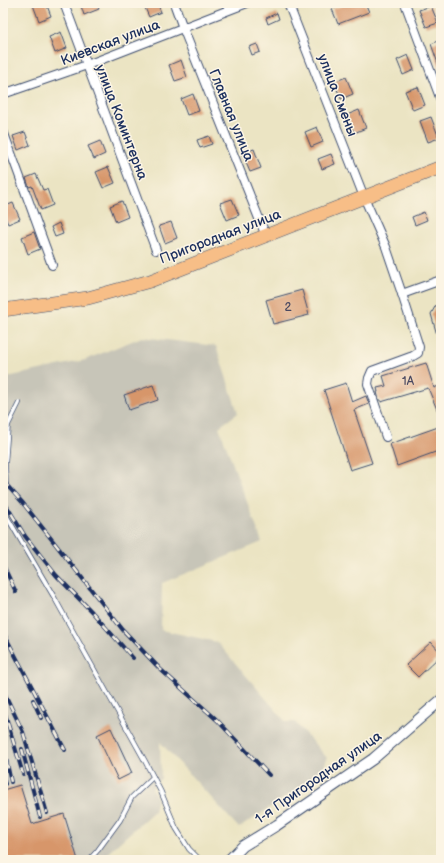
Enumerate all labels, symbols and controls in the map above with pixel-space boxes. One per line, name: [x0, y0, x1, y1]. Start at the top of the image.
street label: Киевская улица: [58, 16, 163, 69]
street label: улица Смены: [314, 52, 361, 139]
street label: улица Коминтерна: [92, 62, 152, 183]
street label: Главная улица: [205, 67, 258, 164]
street label: Пригородная улица: [157, 205, 284, 267]
house number: 2: [284, 300, 292, 315]
house number: 1А: [402, 374, 415, 389]
street label: 1-я Пригородная улица: [252, 727, 385, 828]

